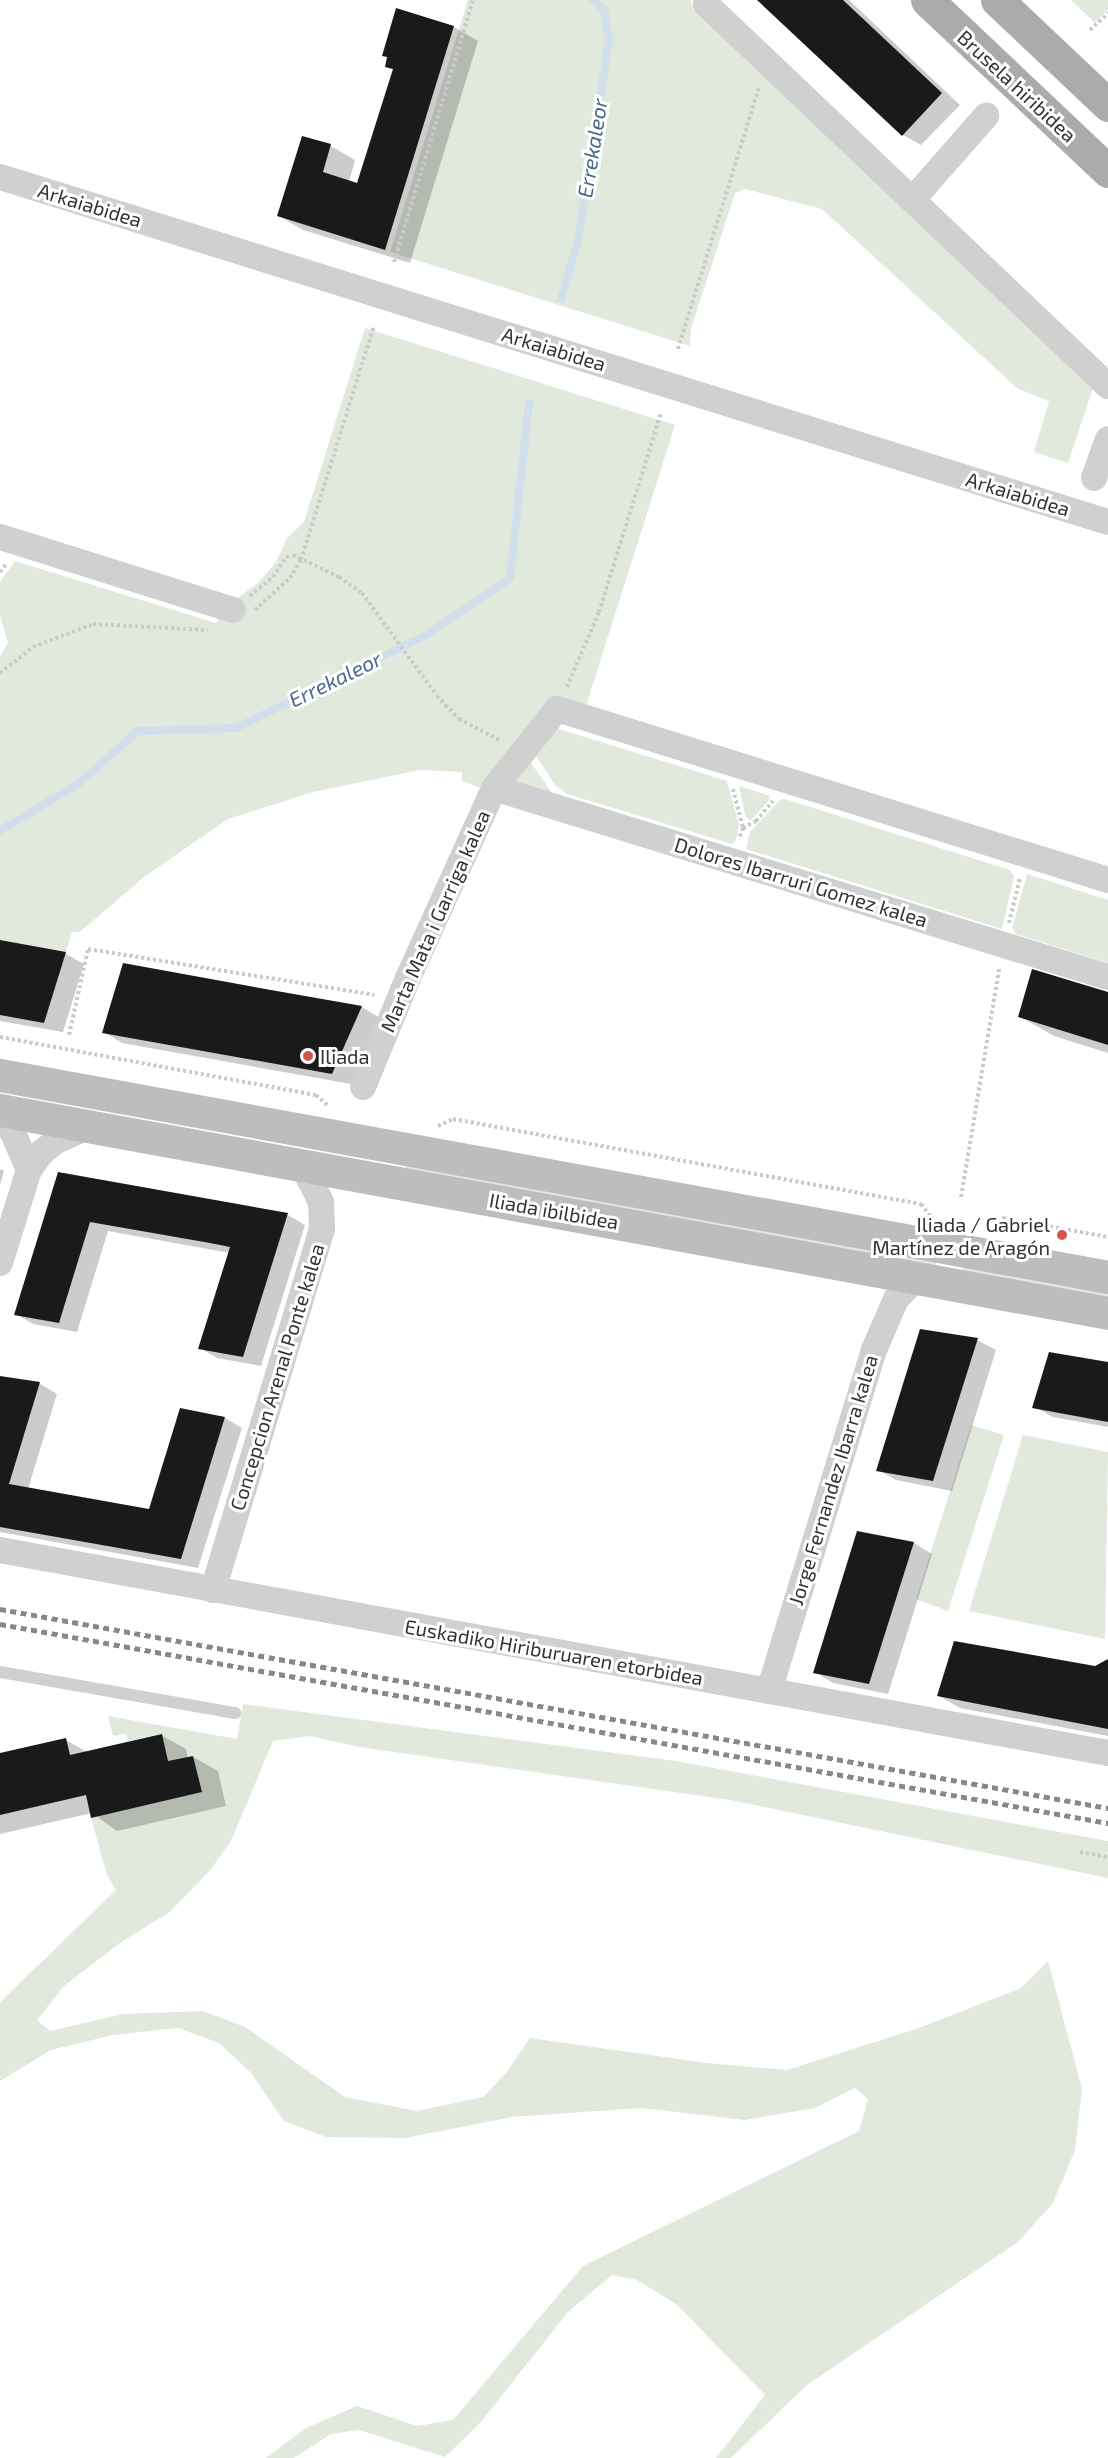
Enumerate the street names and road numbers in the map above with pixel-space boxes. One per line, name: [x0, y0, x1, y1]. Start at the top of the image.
street label: Brusela hiribidea: [953, 25, 1081, 147]
street label: Arkaiabidea: [35, 178, 145, 232]
street label: Arkaiabidea: [499, 322, 609, 376]
street label: Arkaiabidea: [963, 467, 1073, 521]
street label: Marta Mata i Garriga kalea: [375, 806, 495, 1036]
street label: Dolores Ibarruri Gomez kalea: [672, 832, 930, 932]
street label: Iliada ibilbidea: [488, 1188, 620, 1234]
street label: Concepcion Arenal Ponte kalea: [225, 1240, 329, 1514]
street label: Jorge Fernandez Ibarra kalea: [783, 1352, 883, 1608]
street label: Euskadiko Hiriburuaren etorbidea: [403, 1614, 705, 1690]

